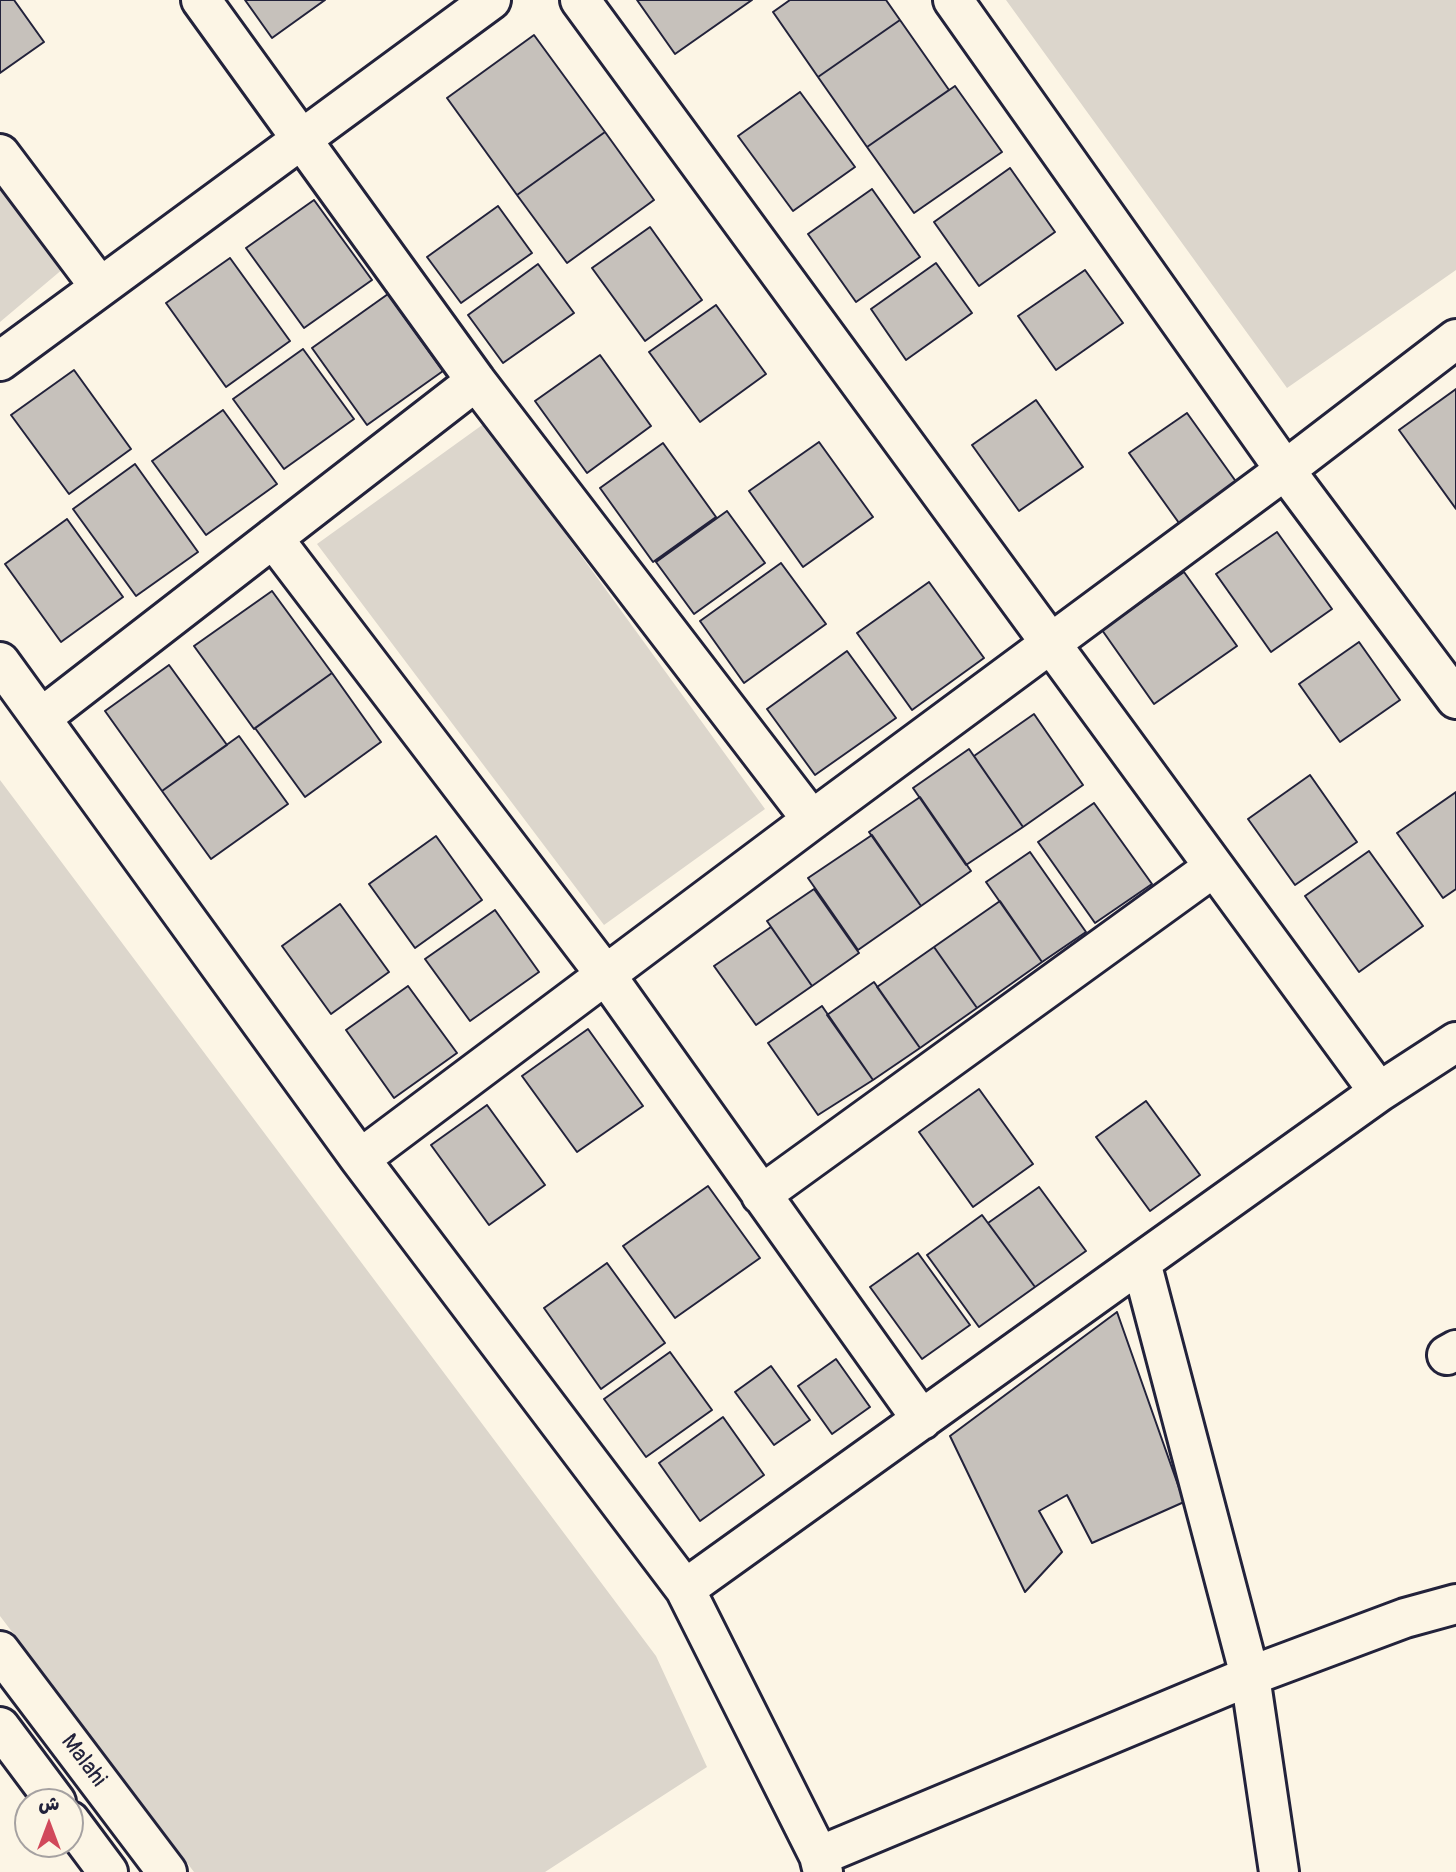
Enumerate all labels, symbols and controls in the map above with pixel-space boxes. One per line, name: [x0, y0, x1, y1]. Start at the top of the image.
street label: Malahi: [54, 1729, 112, 1793]
north arrow: [14, 1788, 84, 1858]
text: ش: [39, 1792, 59, 1816]

